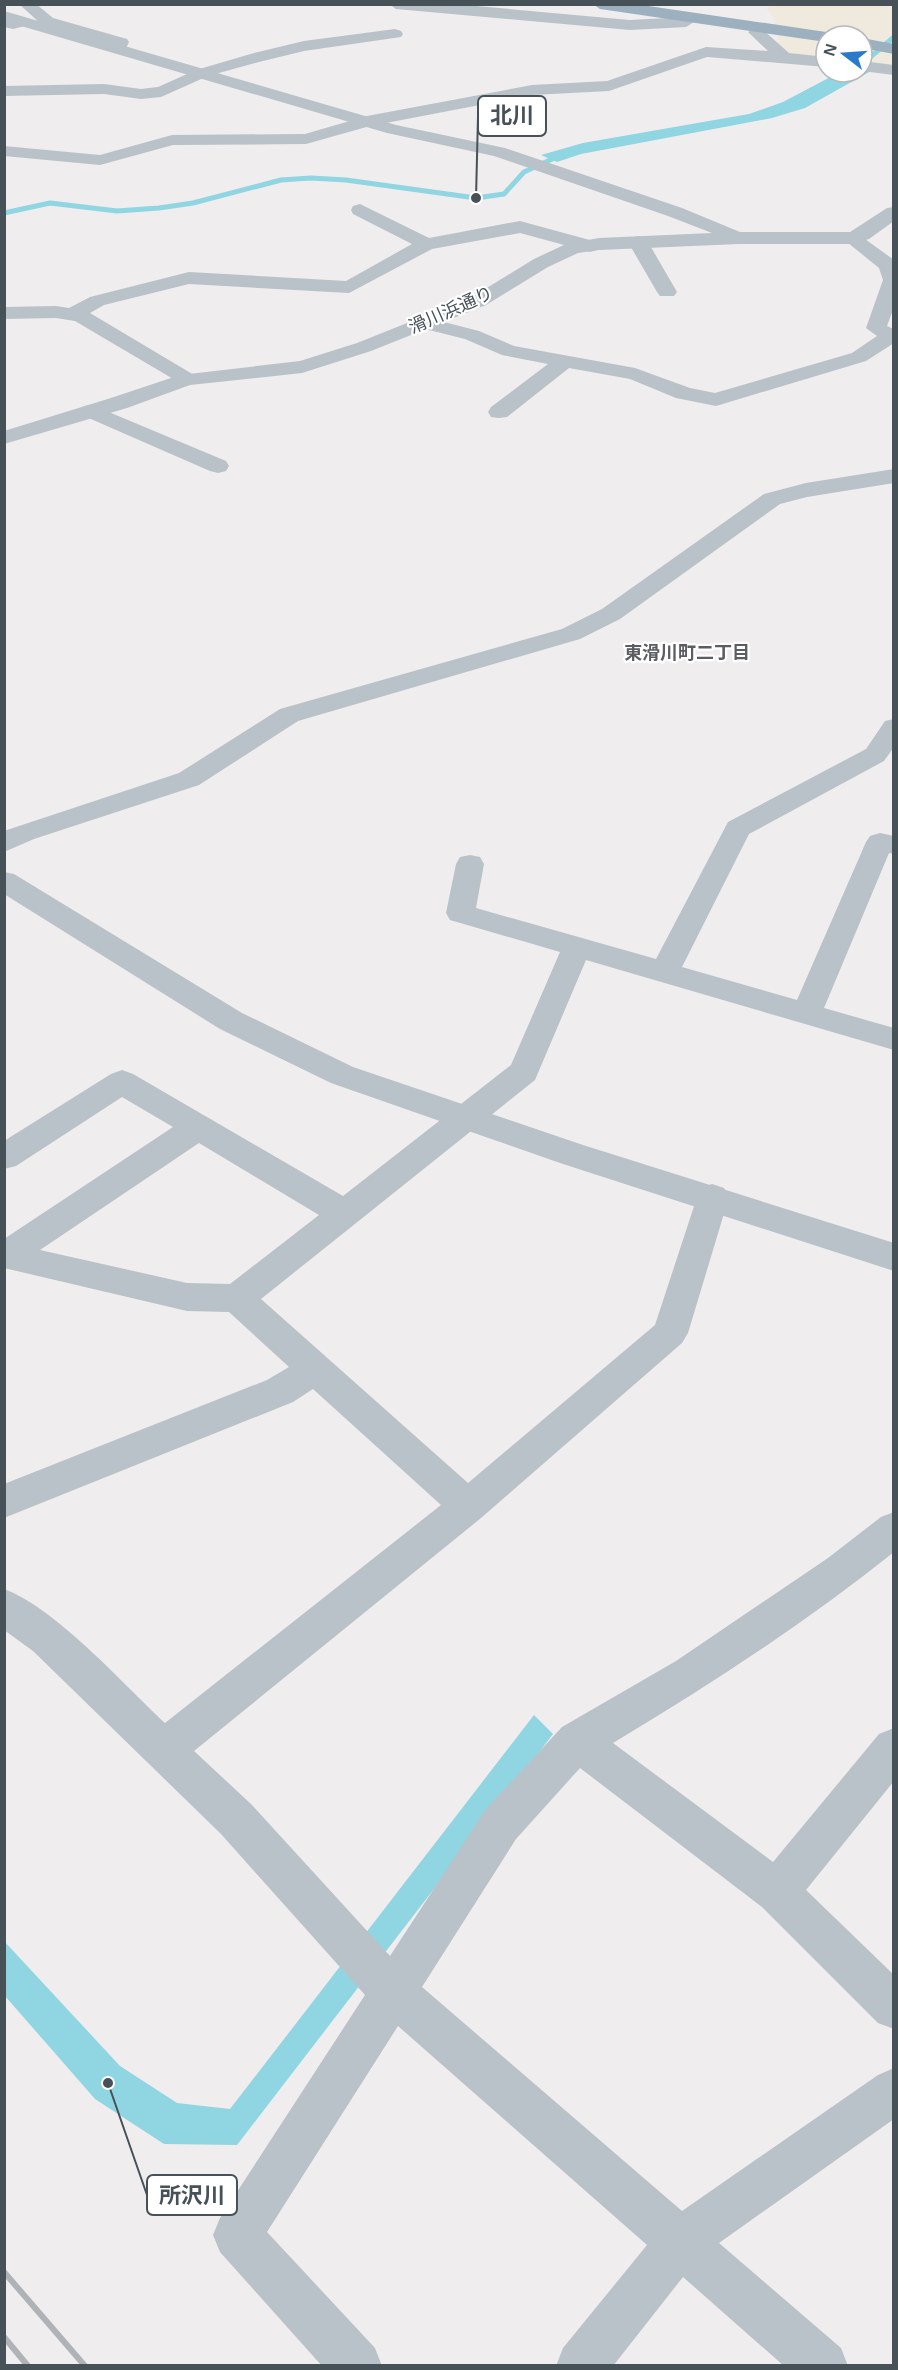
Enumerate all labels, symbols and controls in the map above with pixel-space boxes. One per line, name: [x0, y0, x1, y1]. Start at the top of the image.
north arrow: [814, 24, 874, 84]
text: N: [820, 42, 840, 58]
callout: 北川: [478, 96, 546, 136]
text: 北川: [490, 103, 534, 128]
street label: 滑川浜通り: [406, 283, 496, 337]
district label: 東滑川町二丁目: [624, 643, 750, 663]
callout: 所沢川: [147, 2175, 237, 2215]
text: 所沢川: [159, 2183, 225, 2208]

